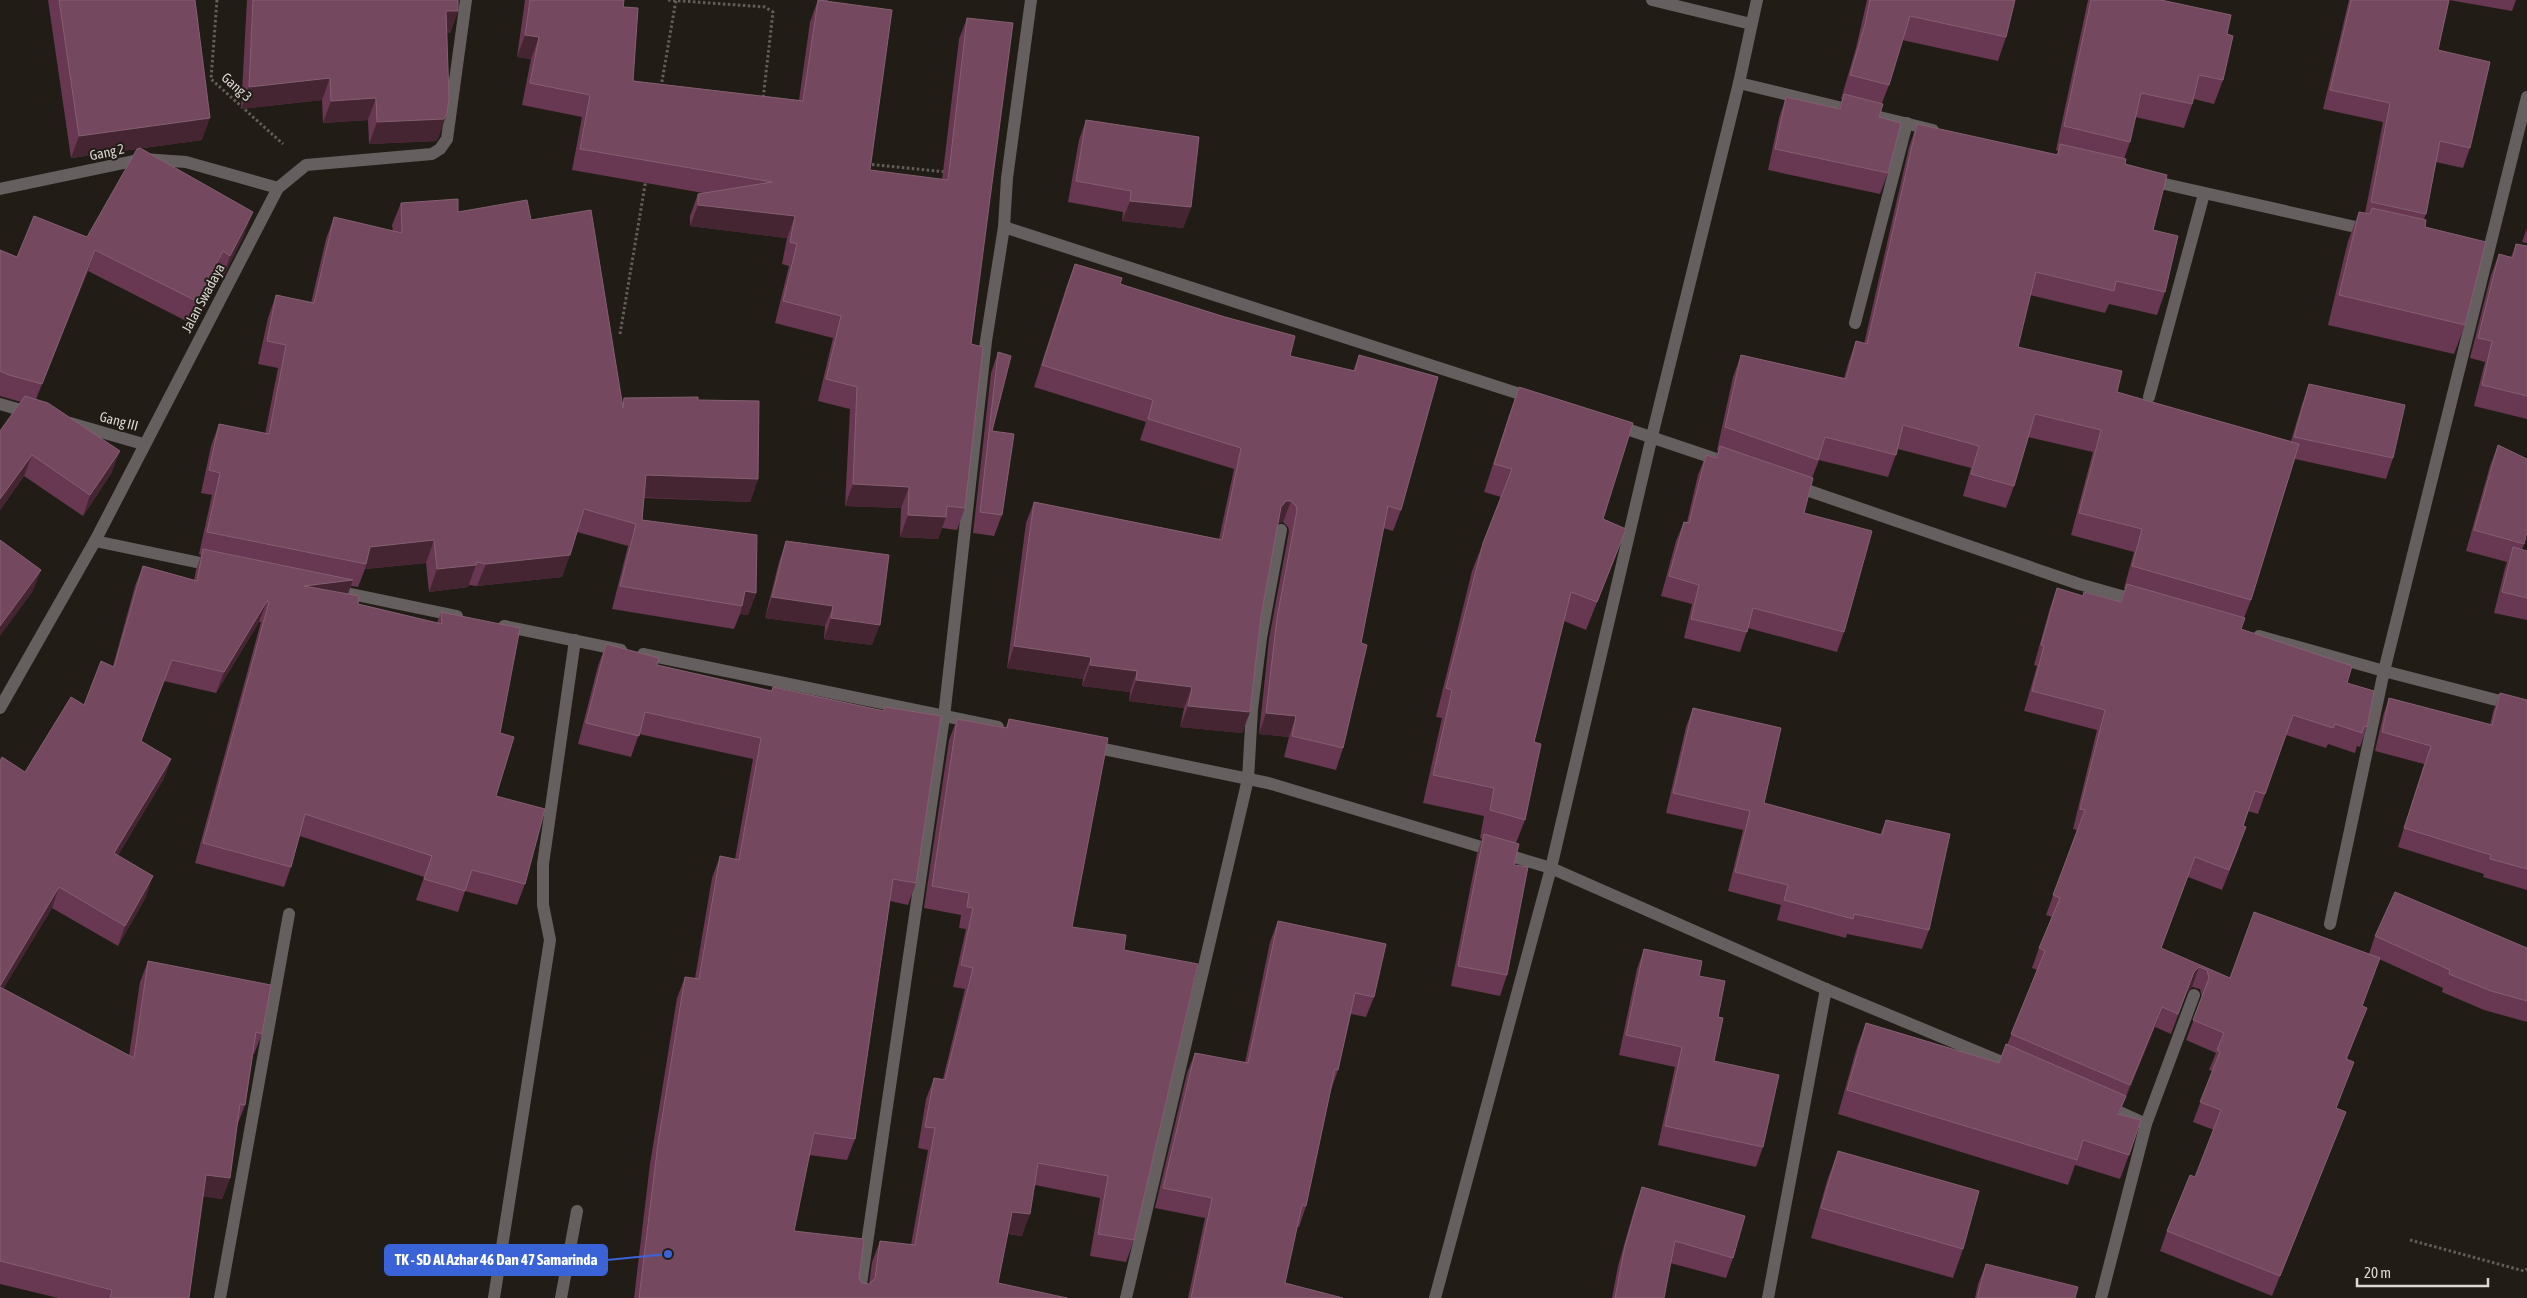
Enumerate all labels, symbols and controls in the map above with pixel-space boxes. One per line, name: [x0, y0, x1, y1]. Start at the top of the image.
street label: Gang 3: [219, 69, 255, 105]
street label: Gang 2: [88, 141, 126, 163]
street label: Jalan Swadaya: [178, 261, 228, 335]
street label: Gang III: [98, 408, 140, 434]
callout: TK - SD Al Azhar 46 Dan 47 Samarinda: [385, 1245, 607, 1275]
text: TK - SD Al Azhar 46 Dan 47 Samarinda: [395, 1251, 597, 1268]
scale bar: [2357, 1256, 2488, 1288]
text: 20 m: [2364, 1264, 2391, 1281]

